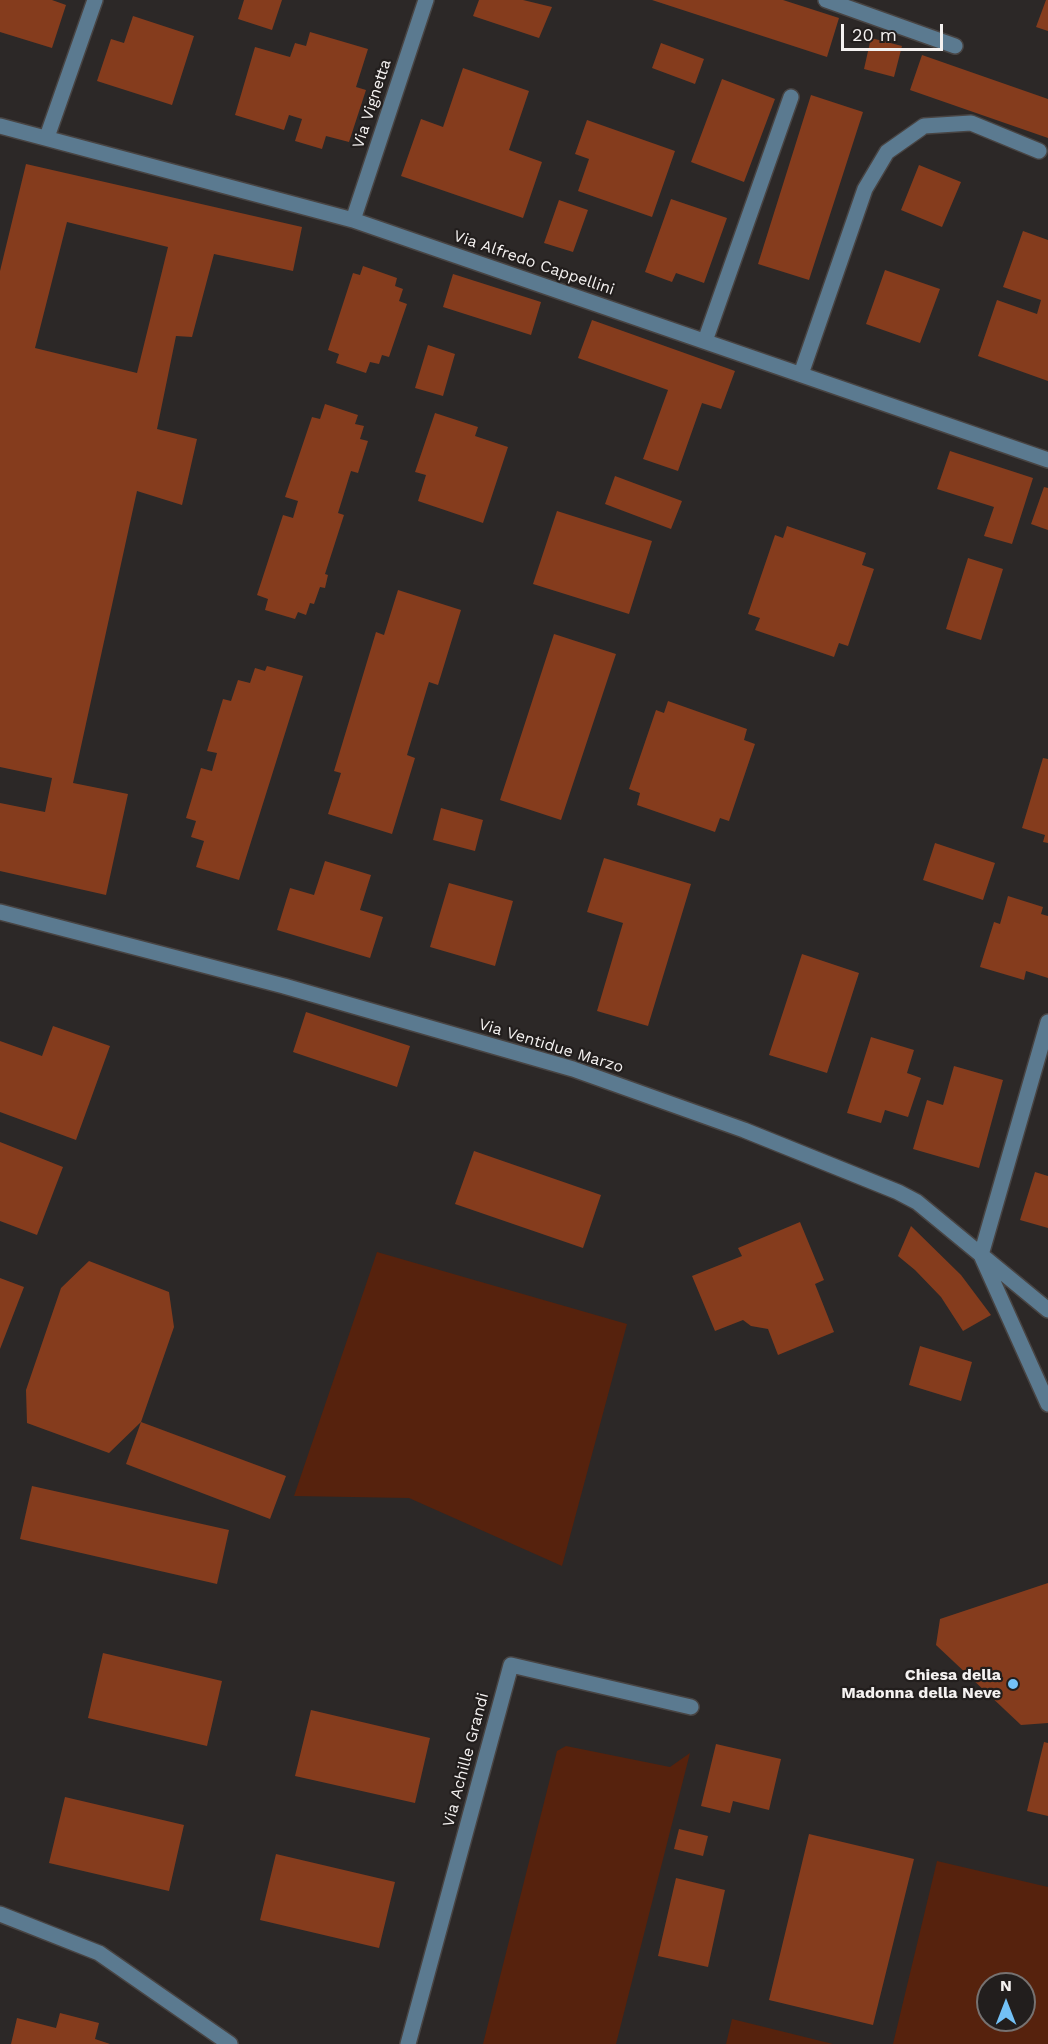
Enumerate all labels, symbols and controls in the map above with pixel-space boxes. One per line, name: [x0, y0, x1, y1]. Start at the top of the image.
scale bar: [844, 12, 946, 50]
text: 20 m: [852, 24, 897, 45]
street label: Via Vignetta: [349, 57, 395, 151]
street label: Via Alfredo Cappellini: [451, 226, 617, 300]
street label: Via Ventidue Marzo: [476, 1015, 626, 1077]
place label: Chiesa della Madonna della Neve: [841, 1665, 1001, 1703]
marker: Chiesa della Madonna della Neve: [1006, 1677, 1020, 1691]
street label: Via Achille Grandi: [439, 1691, 493, 1829]
north arrow: [976, 1972, 1036, 2032]
text: N: [1000, 1976, 1012, 1995]

